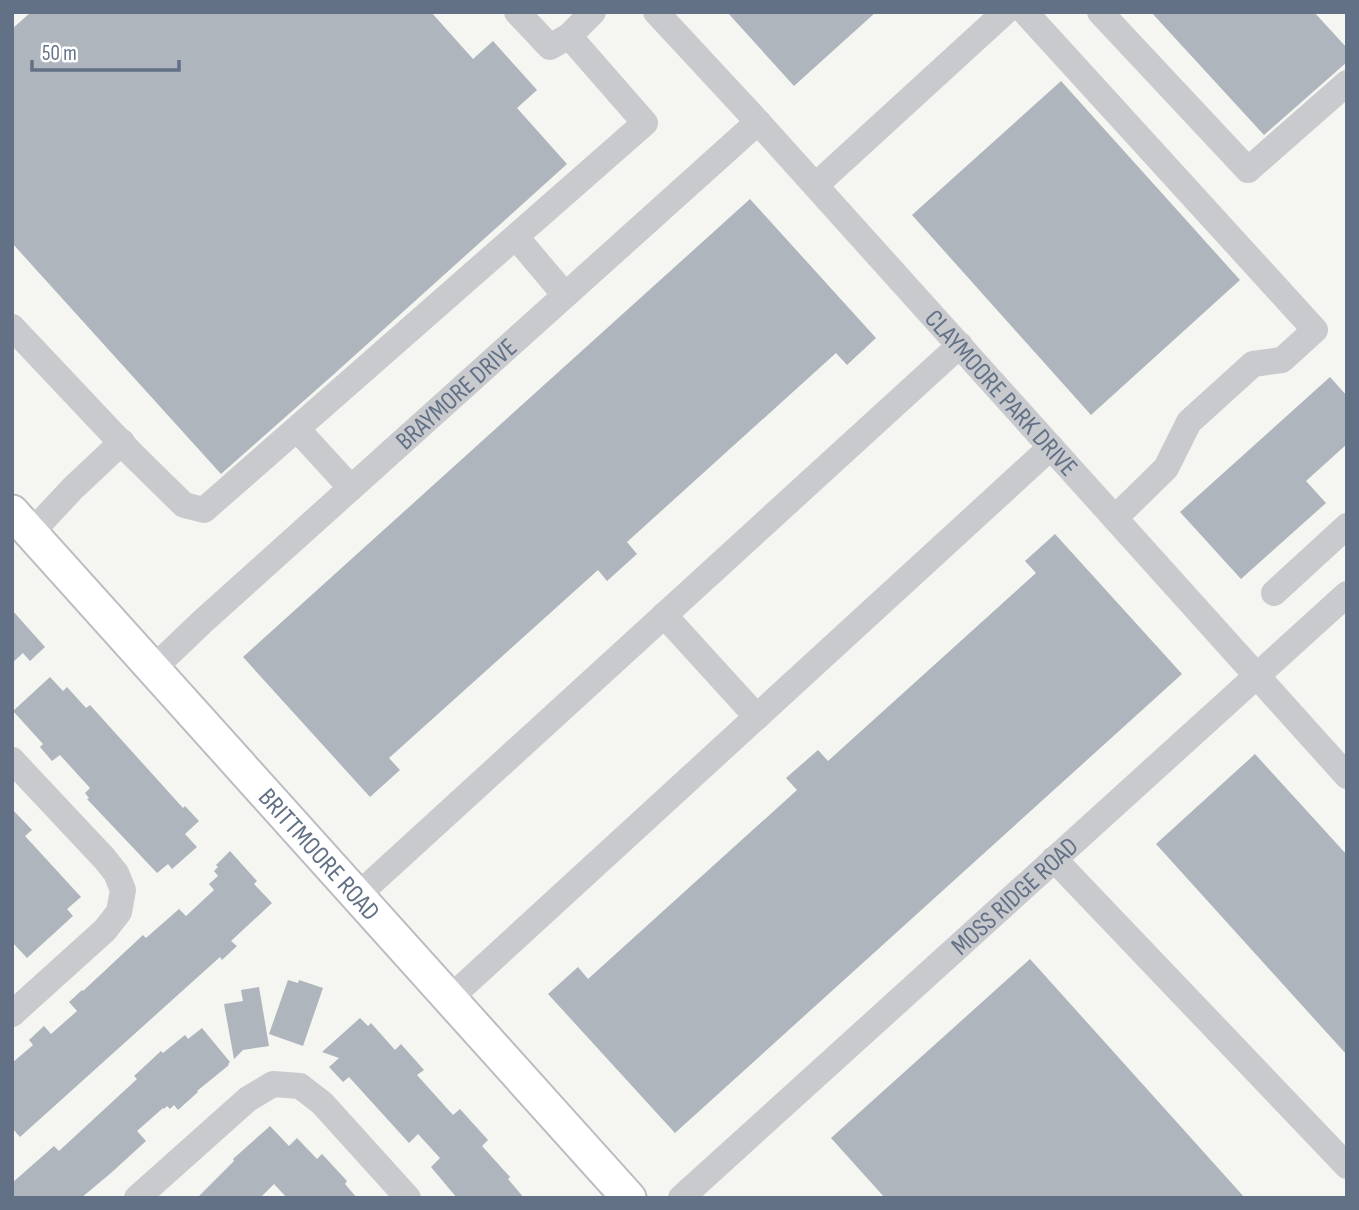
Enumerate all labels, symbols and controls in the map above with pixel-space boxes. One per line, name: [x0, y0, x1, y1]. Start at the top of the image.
scale bar: [32, 28, 178, 72]
text: 50 m: [42, 41, 77, 66]
street label: CLAYMOORE PARK DRIVE: [918, 304, 1083, 483]
street label: BRAYMORE DRIVE: [390, 332, 524, 457]
street label: BRITTMOORE ROAD: [251, 783, 386, 927]
street label: MOSS RIDGE ROAD: [945, 831, 1085, 962]

